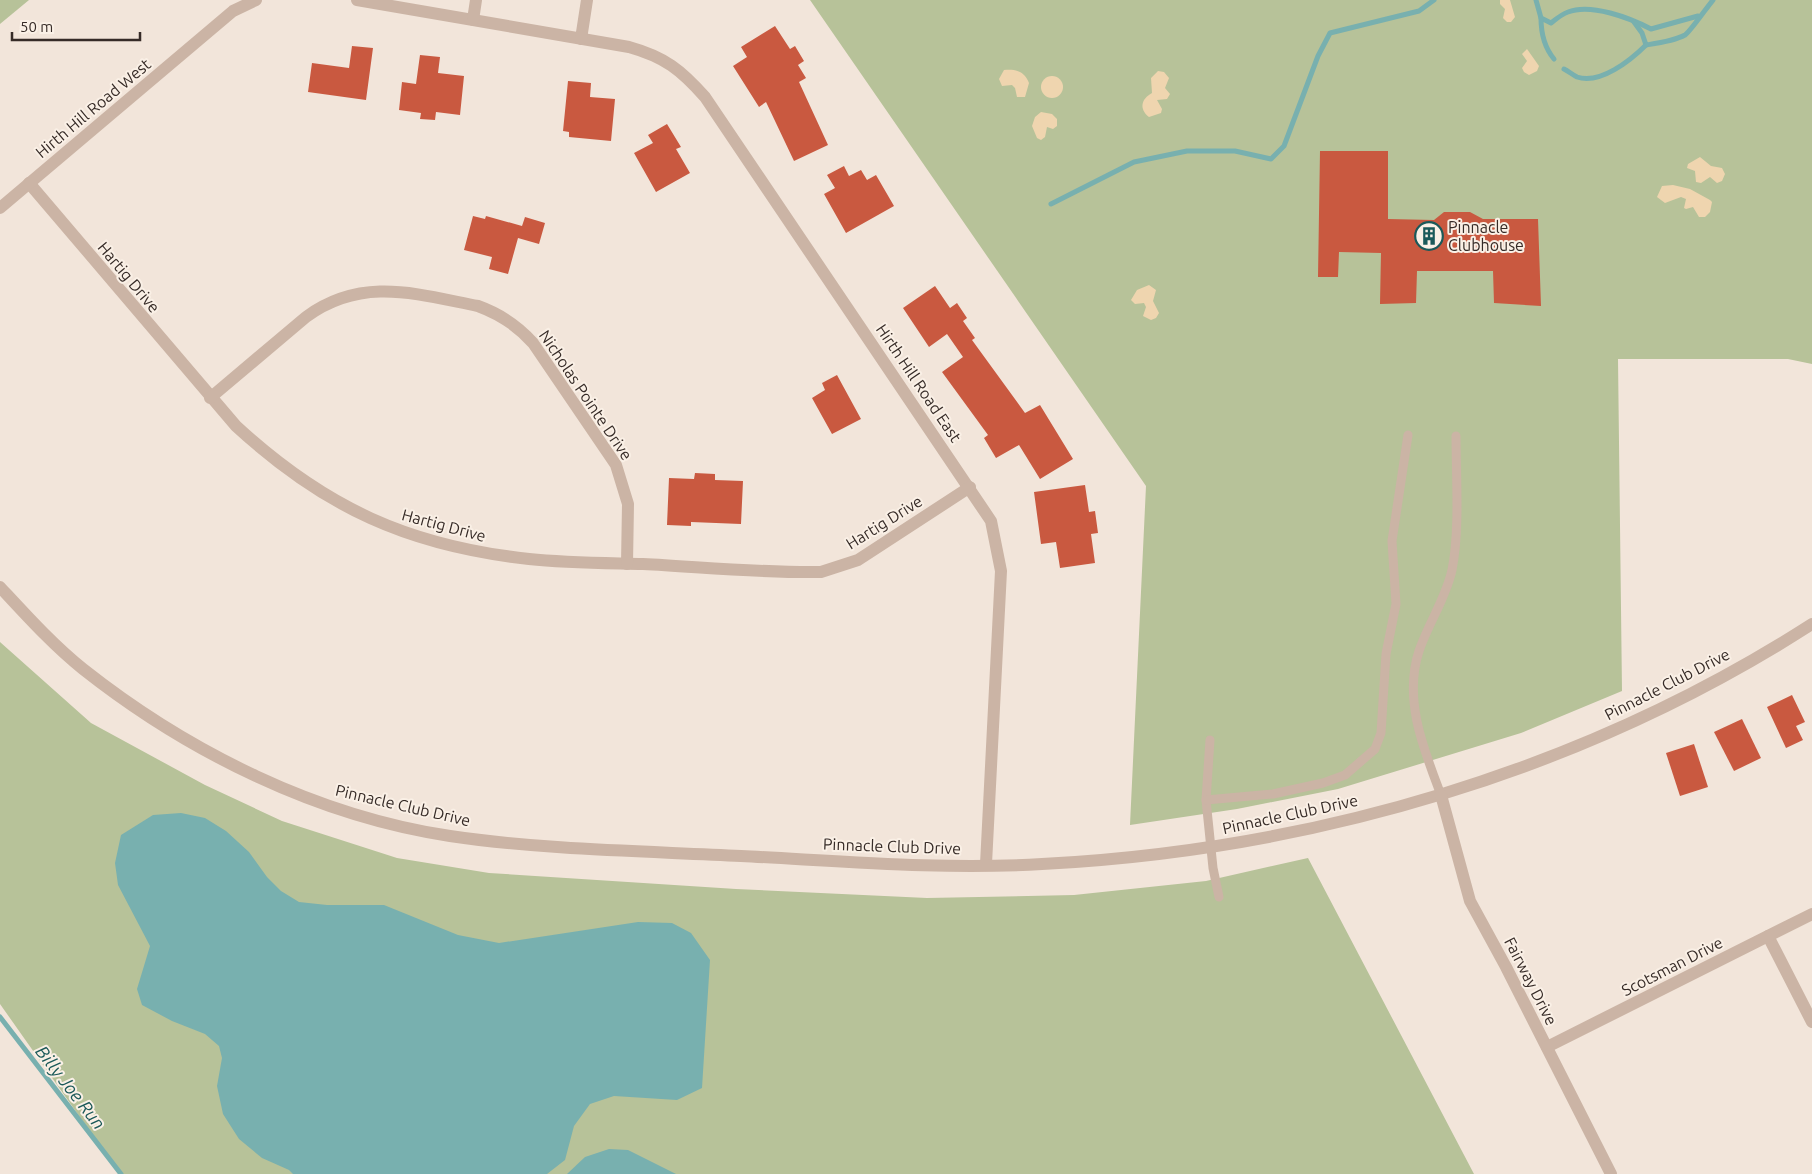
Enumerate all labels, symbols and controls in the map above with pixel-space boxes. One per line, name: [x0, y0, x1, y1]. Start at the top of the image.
scale bar: [12, 10, 140, 42]
text: 50 m: [20, 18, 53, 35]
street label: Hirth Hill Road West: [32, 54, 155, 161]
place label: Pinnacle Clubhouse: [1448, 218, 1524, 254]
building icon: Pinnacle Clubhouse: [1414, 221, 1444, 251]
street label: Hartig Drive: [94, 238, 164, 316]
street label: Hirth Hill Road East: [873, 321, 966, 446]
street label: Nicholas Pointe Drive: [536, 327, 636, 463]
street label: Hartig Drive: [843, 491, 925, 553]
street label: Hartig Drive: [400, 505, 488, 545]
street label: Pinnacle Club Drive: [1601, 645, 1733, 723]
street label: Pinnacle Club Drive: [334, 781, 472, 829]
street label: Pinnacle Club Drive: [1221, 791, 1359, 837]
street label: Pinnacle Club Drive: [823, 835, 961, 857]
street label: Scotsman Drive: [1618, 933, 1726, 999]
street label: Fairway Drive: [1501, 934, 1561, 1028]
water label: Billy Joe Run: [32, 1041, 110, 1133]

